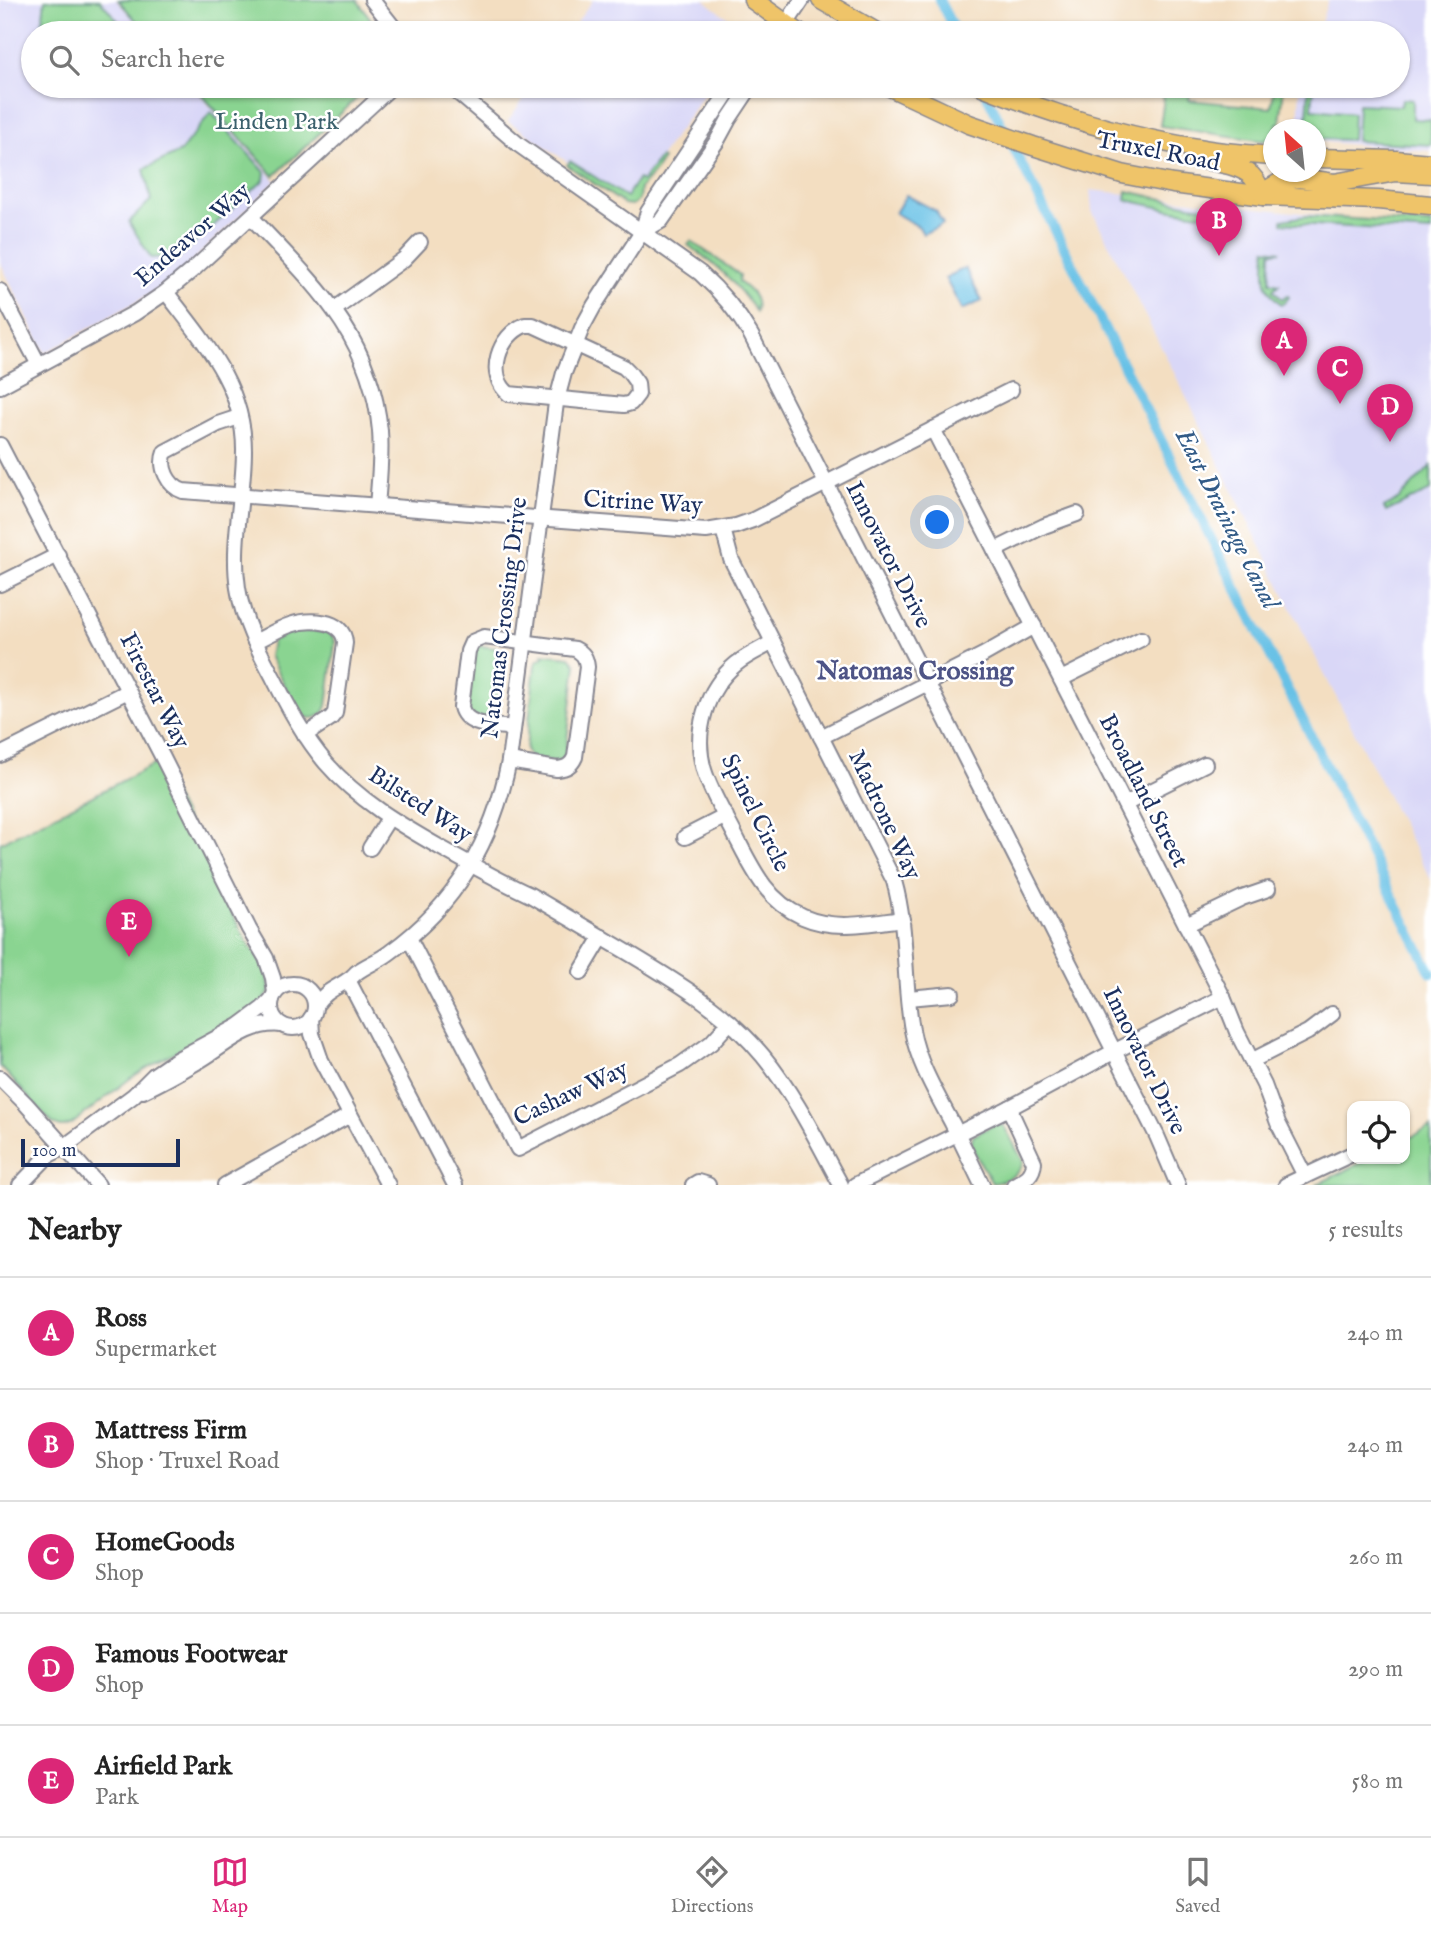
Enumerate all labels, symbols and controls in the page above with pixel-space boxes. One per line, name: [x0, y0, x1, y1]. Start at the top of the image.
search box: [21, 21, 1410, 98]
icon: search: [45, 41, 83, 79]
text: Search here: [101, 43, 225, 76]
park label: Linden Park: [215, 107, 339, 138]
north arrow: [1263, 119, 1326, 182]
street label: Truxel Road: [1093, 125, 1223, 179]
street label: Endeavor Way: [128, 176, 258, 294]
pin: B: [1196, 198, 1242, 256]
pin: A: [1261, 318, 1307, 376]
pin: C: [1317, 346, 1363, 404]
pin: D: [1367, 384, 1413, 442]
water label: East Drainage Canal: [1166, 422, 1288, 617]
street label: Innovator Drive: [838, 476, 938, 634]
street label: Citrine Way: [583, 484, 704, 522]
street label: Natomas Crossing Drive: [475, 495, 535, 741]
your location: [920, 505, 954, 539]
street label: Firestar Way: [112, 628, 196, 754]
district label: Natomas Crossing: [815, 655, 1015, 688]
street label: Broadland Street: [1091, 709, 1195, 873]
street label: Madrone Way: [840, 745, 928, 885]
street label: Spinel Circle: [713, 749, 797, 877]
street label: Bilsted Way: [362, 760, 478, 850]
pin: E: [106, 899, 152, 957]
street label: Innovator Drive: [1095, 982, 1193, 1140]
street label: Cashaw Way: [509, 1054, 634, 1134]
map controls: [1347, 1101, 1410, 1164]
button: locate: [1347, 1101, 1410, 1164]
scale bar: [21, 1136, 180, 1168]
text: 100 m: [32, 1139, 76, 1163]
text: Nearby: [28, 1212, 121, 1250]
text: 5 results: [1328, 1216, 1403, 1245]
text: Ross: [95, 1302, 147, 1335]
text: A: [43, 1319, 59, 1348]
text: 240 m: [1347, 1319, 1403, 1348]
text: Supermarket: [95, 1335, 217, 1364]
text: Mattress Firm: [95, 1414, 247, 1447]
text: B: [43, 1431, 59, 1460]
text: 240 m: [1347, 1431, 1403, 1460]
text: Shop · Truxel Road: [95, 1447, 279, 1476]
text: HomeGoods: [95, 1526, 235, 1559]
text: C: [43, 1543, 59, 1572]
text: 260 m: [1348, 1543, 1403, 1572]
text: Shop: [95, 1559, 144, 1588]
text: Famous Footwear: [95, 1638, 288, 1671]
text: D: [42, 1655, 60, 1684]
text: 290 m: [1348, 1655, 1403, 1684]
text: Shop: [95, 1671, 144, 1700]
text: Airfield Park: [95, 1750, 232, 1783]
text: E: [43, 1767, 59, 1796]
text: 580 m: [1352, 1767, 1403, 1796]
text: Park: [95, 1783, 139, 1812]
tab: Map: [211, 1853, 249, 1919]
tab: Directions: [671, 1853, 753, 1919]
tab: Saved: [1175, 1853, 1220, 1919]

